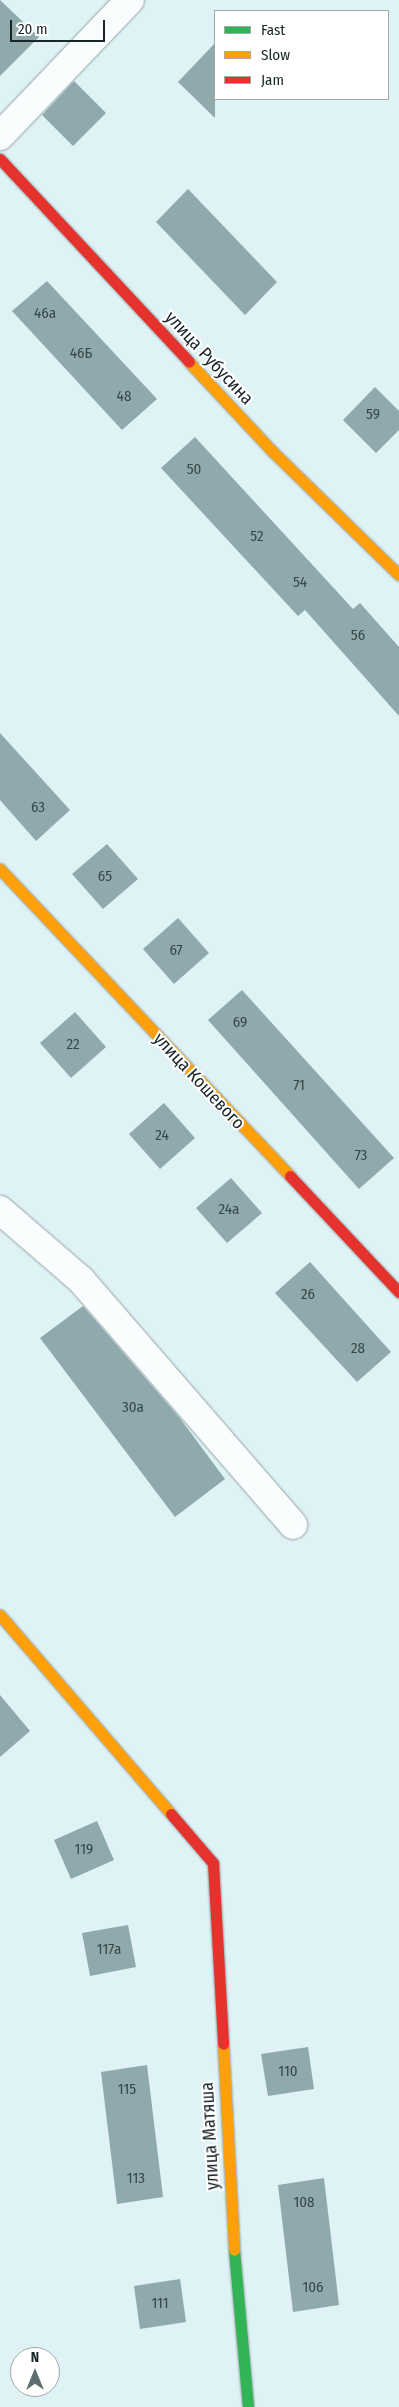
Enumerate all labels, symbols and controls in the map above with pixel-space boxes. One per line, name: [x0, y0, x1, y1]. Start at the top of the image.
scale bar: [12, 10, 108, 42]
legend: [214, 10, 389, 100]
text: 20 m: [18, 20, 48, 38]
text: Fast: [261, 21, 285, 39]
text: Slow: [261, 46, 290, 64]
text: Jam: [261, 71, 284, 89]
house number: 46а: [34, 305, 56, 323]
street label: улица Рубусина: [160, 307, 258, 409]
house number: 46Б: [70, 345, 92, 363]
house number: 48: [117, 388, 131, 406]
house number: 59: [366, 406, 380, 424]
house number: 50: [187, 461, 201, 479]
house number: 52: [250, 528, 264, 546]
house number: 54: [293, 574, 307, 592]
house number: 56: [351, 627, 365, 645]
house number: 63: [31, 799, 45, 817]
house number: 65: [98, 868, 112, 886]
house number: 67: [169, 942, 183, 960]
house number: 69: [233, 1014, 247, 1032]
street label: улица Кошевого: [149, 1028, 249, 1134]
house number: 22: [66, 1036, 80, 1054]
house number: 71: [293, 1077, 305, 1095]
house number: 24: [155, 1127, 169, 1145]
house number: 73: [355, 1147, 367, 1165]
house number: 24а: [219, 1201, 239, 1219]
house number: 26: [301, 1286, 315, 1304]
house number: 28: [351, 1340, 365, 1358]
house number: 30а: [122, 1399, 144, 1417]
house number: 119: [75, 1841, 93, 1859]
house number: 117а: [97, 1941, 121, 1959]
house number: 110: [278, 2063, 298, 2081]
house number: 115: [118, 2081, 136, 2099]
street label: улица Матяша: [196, 2081, 224, 2191]
house number: 113: [127, 2170, 145, 2188]
house number: 108: [293, 2194, 315, 2212]
house number: 106: [302, 2279, 324, 2297]
house number: 111: [151, 2295, 169, 2313]
north arrow: [10, 2347, 60, 2397]
text: N: [31, 2349, 39, 2366]

